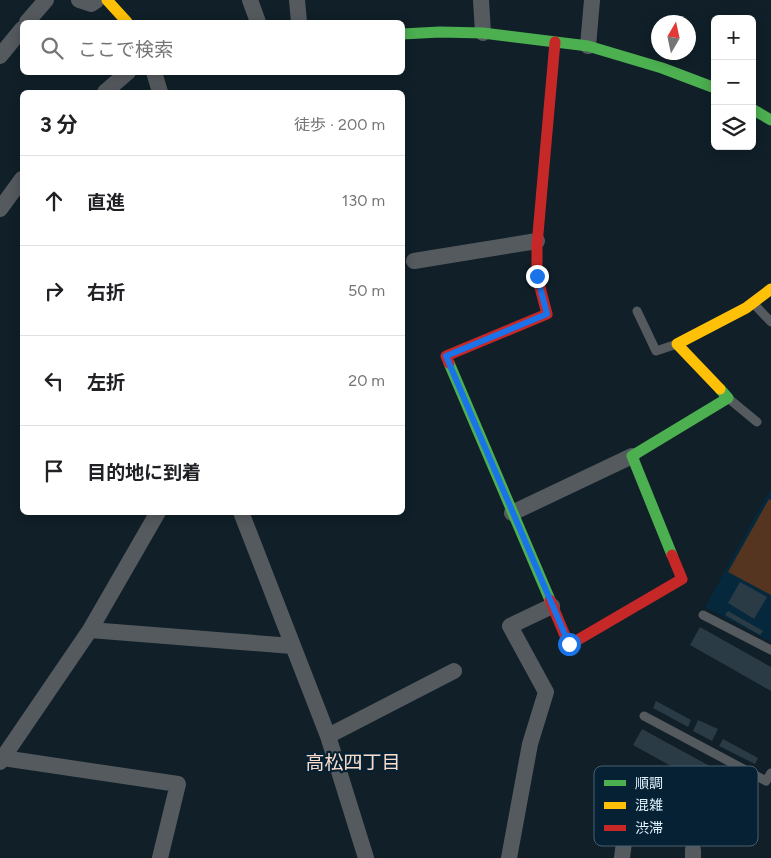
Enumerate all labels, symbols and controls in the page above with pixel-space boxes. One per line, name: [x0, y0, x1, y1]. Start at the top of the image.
north arrow: [651, 15, 696, 60]
map controls: [711, 15, 756, 150]
button: +: [711, 15, 756, 60]
search box: [20, 20, 405, 75]
icon: search: [38, 34, 66, 62]
text: ここで検索: [78, 38, 173, 61]
button: −: [711, 60, 756, 105]
button: layers: [711, 105, 756, 150]
text: 3 分: [40, 112, 78, 137]
text: 徒歩 · 200 m: [294, 115, 385, 134]
icon: ahead: [40, 187, 68, 215]
text: 直進: [87, 191, 125, 214]
text: 130 m: [342, 191, 385, 210]
route end: [526, 265, 549, 288]
icon: right: [40, 277, 68, 305]
text: 右折: [87, 281, 125, 304]
text: 50 m: [348, 281, 385, 300]
icon: left: [40, 367, 68, 395]
text: 左折: [87, 371, 125, 394]
text: 20 m: [348, 371, 385, 390]
icon: arrive: [40, 457, 68, 485]
text: 目的地に到着: [87, 461, 201, 484]
route start: [558, 633, 581, 656]
district label: 高松四丁目: [305, 751, 401, 774]
legend: [594, 766, 758, 846]
text: 順調: [635, 775, 663, 792]
text: 混雑: [635, 797, 663, 814]
text: 渋滞: [635, 820, 663, 837]

